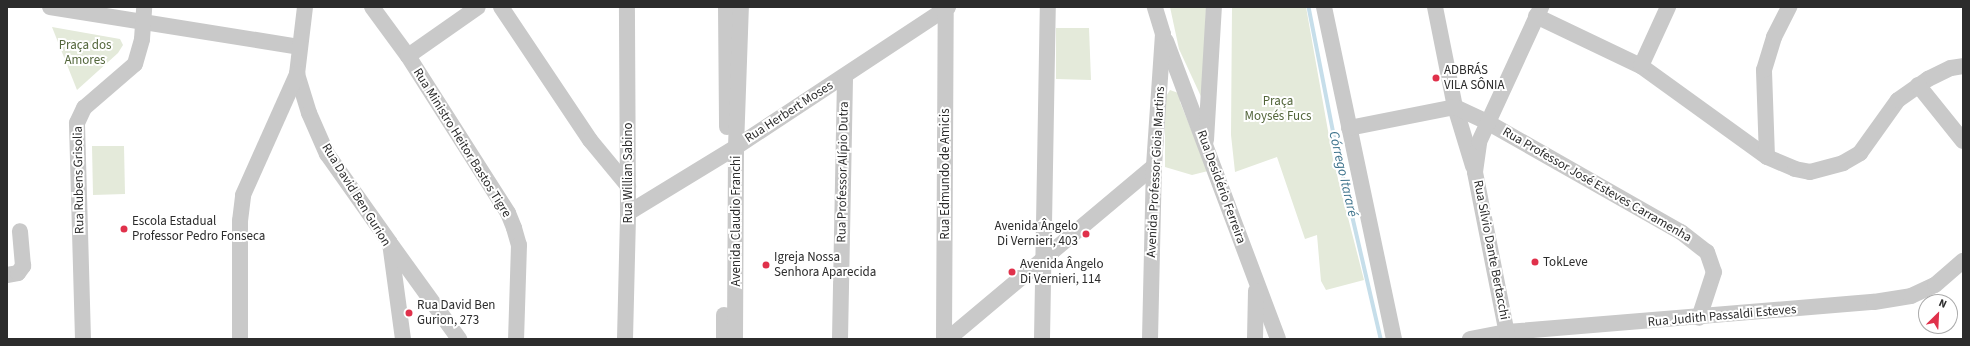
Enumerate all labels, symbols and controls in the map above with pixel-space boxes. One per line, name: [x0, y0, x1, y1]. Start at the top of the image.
park label: Praça dos Amores: [59, 38, 111, 69]
place label: ADBRÁS VILA SÔNIA: [1444, 63, 1505, 94]
street label: Rua Ministro Heitor Bastos Tigre: [410, 66, 514, 220]
marker: ADBRÁS VILA SÔNIA: [1431, 73, 1441, 83]
street label: Rua Herbert Moses: [742, 78, 836, 146]
street label: Avenida Professor Gioia Martins: [1144, 86, 1168, 258]
park label: Praça Moysés Fucs: [1244, 94, 1312, 125]
street label: Rua Professor Alípio Dutra: [834, 101, 852, 243]
street label: Rua Edmundo de Amicis: [937, 108, 953, 240]
street label: Rua Willian Sabino: [620, 122, 636, 224]
street label: Rua Professor José Esteves Carramenha: [1500, 124, 1694, 246]
street label: Rua Rubens Grisolia: [70, 126, 88, 234]
street label: Rua Desidério Ferreira: [1193, 128, 1249, 246]
water label: Córrego Itararé: [1325, 130, 1361, 218]
street label: Rua David Ben Gurion: [318, 141, 394, 249]
street label: Avenida Claudio Franchi: [728, 156, 744, 286]
street label: Rua Sílvio Dante Bertacchi: [1470, 179, 1512, 321]
place label: Escola Estadual Professor Pedro Fonseca: [132, 214, 265, 245]
place label: Avenida Ângelo Di Vernieri, 403: [995, 219, 1078, 250]
marker: Escola Estadual Professor Pedro Fonseca: [119, 224, 129, 234]
marker: Avenida Ângelo Di Vernieri, 403: [1081, 229, 1091, 239]
place label: Igreja Nossa Senhora Aparecida: [774, 250, 876, 281]
place label: TokLeve: [1543, 254, 1588, 270]
place label: Avenida Ângelo Di Vernieri, 114: [1020, 257, 1103, 288]
marker: TokLeve: [1530, 257, 1540, 267]
marker: Igreja Nossa Senhora Aparecida: [761, 260, 771, 270]
marker: Avenida Ângelo Di Vernieri, 114: [1007, 267, 1017, 277]
north arrow: [1918, 294, 1958, 334]
text: N: [1936, 295, 1949, 312]
place label: Rua David Ben Gurion, 273: [417, 298, 495, 329]
street label: Rua Judith Passaldi Esteves: [1647, 302, 1797, 330]
marker: Rua David Ben Gurion, 273: [404, 308, 414, 318]

